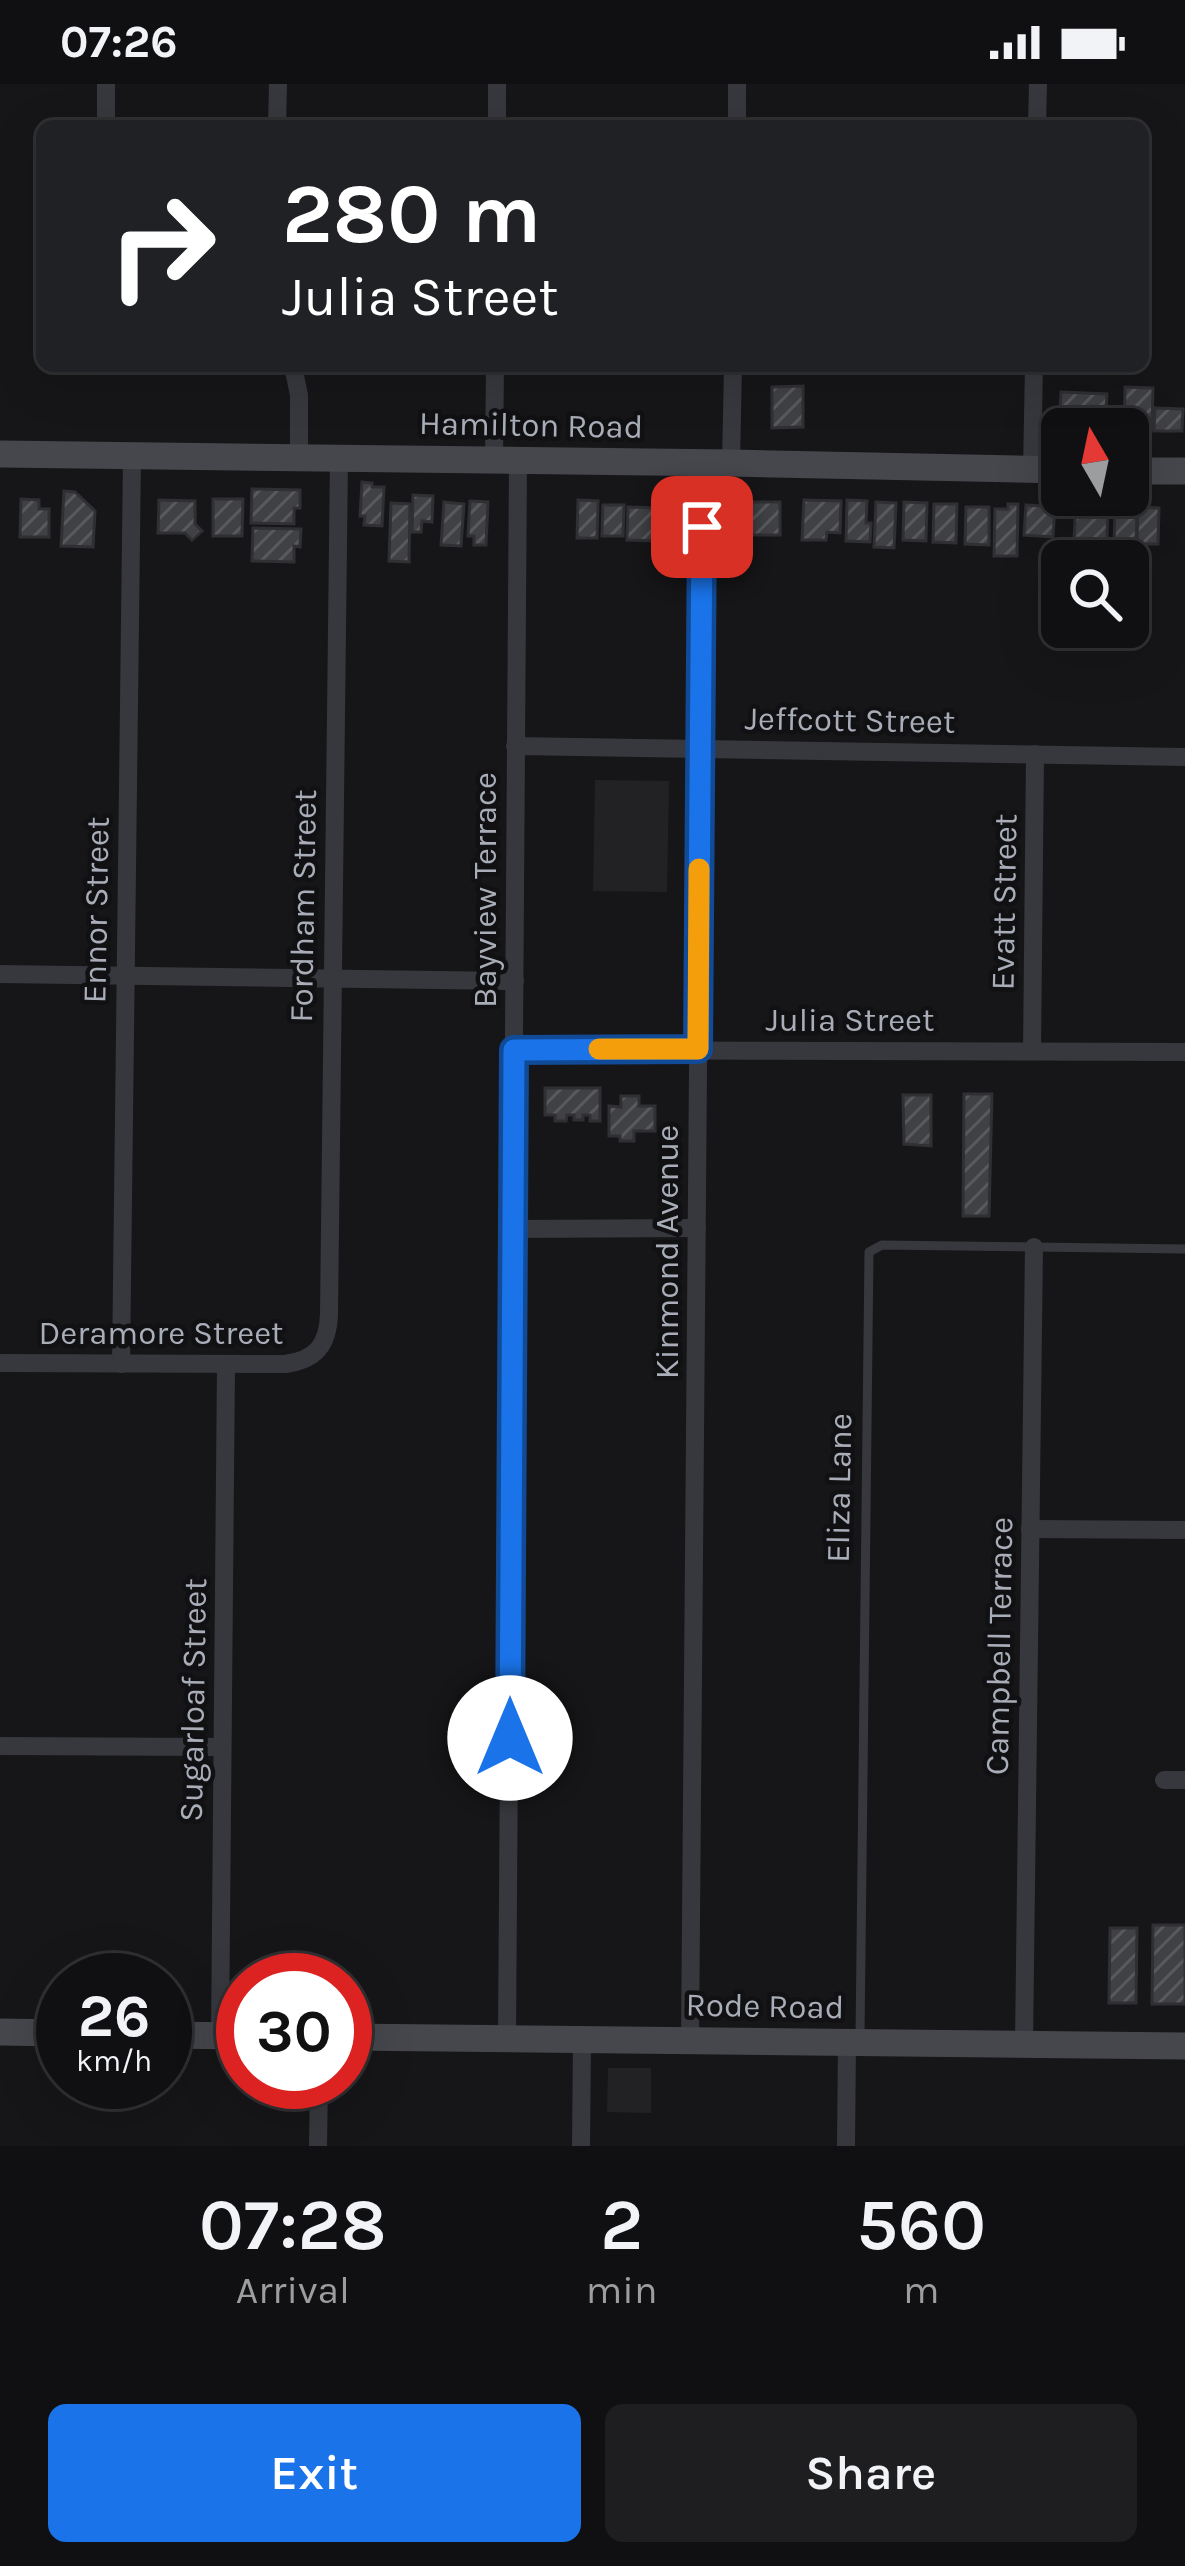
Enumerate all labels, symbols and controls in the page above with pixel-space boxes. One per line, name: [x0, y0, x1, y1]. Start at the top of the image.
text: 07:26: [60, 16, 178, 68]
text: 280 m: [282, 165, 541, 263]
icon: right: [84, 168, 240, 324]
text: Julia Street: [282, 265, 558, 329]
street label: Hamilton Road: [419, 404, 643, 446]
north arrow: [1041, 408, 1149, 516]
map controls: [1041, 408, 1149, 648]
pin: [651, 476, 753, 578]
icon: arrive: [669, 494, 735, 560]
button: search: [1041, 540, 1149, 648]
street label: Jeffcott Street: [744, 699, 956, 741]
street label: Bayview Terrace: [466, 772, 504, 1008]
street label: Fordham Street: [282, 789, 324, 1023]
street label: Evatt Street: [983, 813, 1025, 991]
street label: Ennor Street: [75, 816, 117, 1004]
street label: Julia Street: [766, 1001, 934, 1039]
street label: Kinmond Avenue: [648, 1125, 686, 1379]
street label: Deramore Street: [38, 1314, 284, 1352]
street label: Eliza Lane: [819, 1413, 859, 1563]
street label: Campbell Terrace: [978, 1517, 1020, 1775]
street label: Sugarloaf Street: [172, 1578, 214, 1822]
position arrow: [447, 1675, 573, 1801]
speed limit sign: 30: [216, 1953, 372, 2109]
text: 26: [78, 1981, 150, 2051]
street label: Rode Road: [685, 1986, 845, 2026]
text: km/h: [76, 2043, 152, 2079]
text: 07:28: [199, 2183, 387, 2267]
text: 2: [600, 2183, 643, 2267]
text: 560: [857, 2183, 986, 2267]
text: Arrival: [236, 2267, 350, 2313]
text: min: [586, 2267, 657, 2313]
text: m: [903, 2267, 939, 2313]
button: Exit: [48, 2404, 581, 2542]
button: Share: [605, 2404, 1137, 2542]

